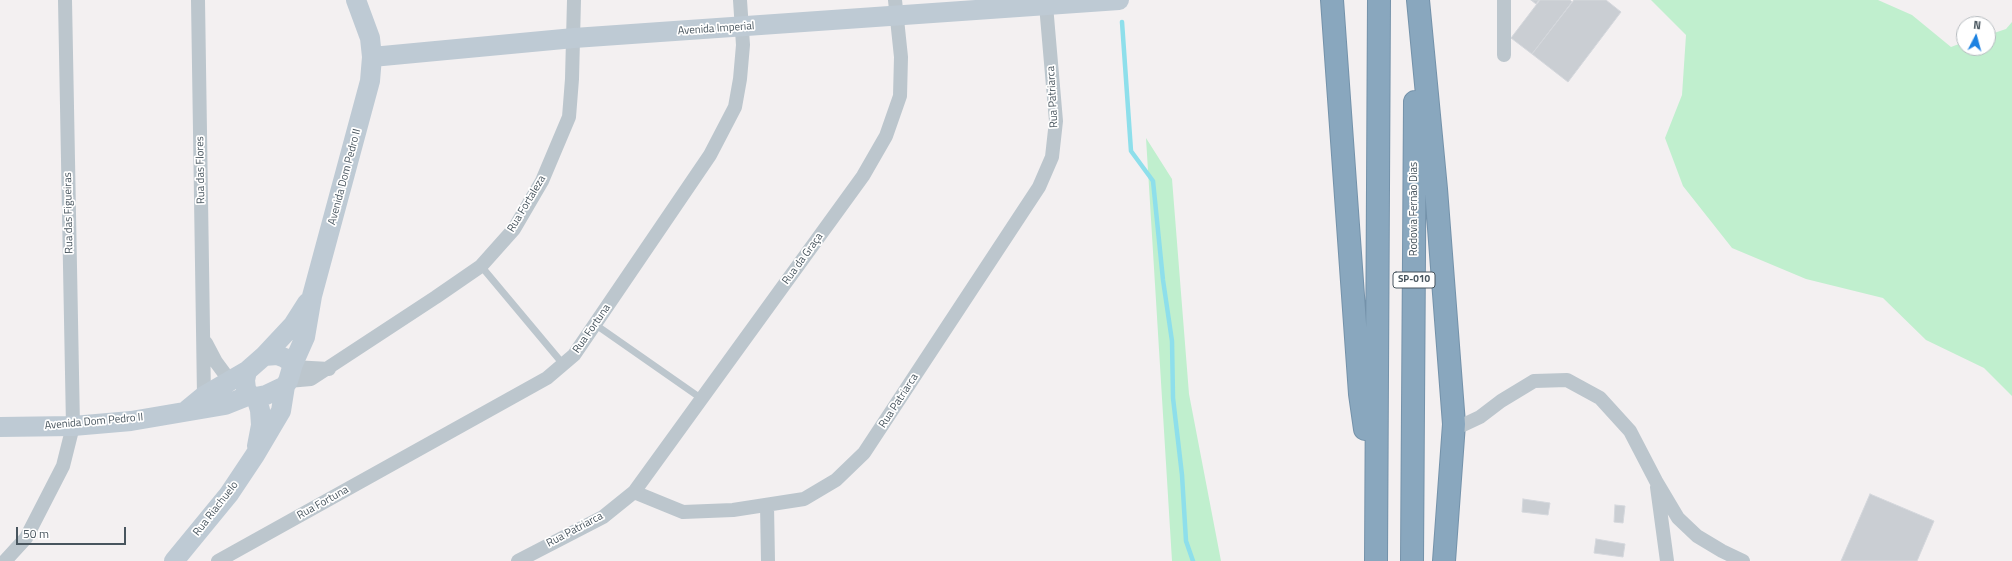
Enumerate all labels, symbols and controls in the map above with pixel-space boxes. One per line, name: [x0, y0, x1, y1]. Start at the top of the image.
north arrow: [1956, 16, 1996, 56]
text: N: [1973, 17, 1982, 33]
street label: Avenida Imperial: [677, 20, 755, 38]
street label: Rua Patriarca: [1045, 66, 1061, 128]
street label: Avenida Dom Pedro II: [326, 128, 364, 226]
street label: Rua das Flores: [194, 136, 208, 204]
street label: Rodovia Fernão Dias: [1407, 162, 1421, 256]
street label: Rua das Figueiras: [62, 172, 76, 254]
street label: Rua Fortaleza: [505, 173, 549, 235]
street label: Rua da Graça: [780, 231, 826, 287]
road number: SP-010: [1393, 272, 1435, 288]
street label: Rua Fortuna: [570, 302, 614, 356]
street label: Rua Patriarca: [877, 371, 921, 431]
street label: Avenida Dom Pedro II: [44, 411, 144, 433]
street label: Rua Riachuelo: [191, 479, 241, 539]
street label: Rua Fortuna: [295, 483, 351, 523]
street label: Rua Patriarca: [544, 510, 606, 550]
scale bar: [18, 519, 128, 545]
text: 50 m: [23, 524, 49, 543]

